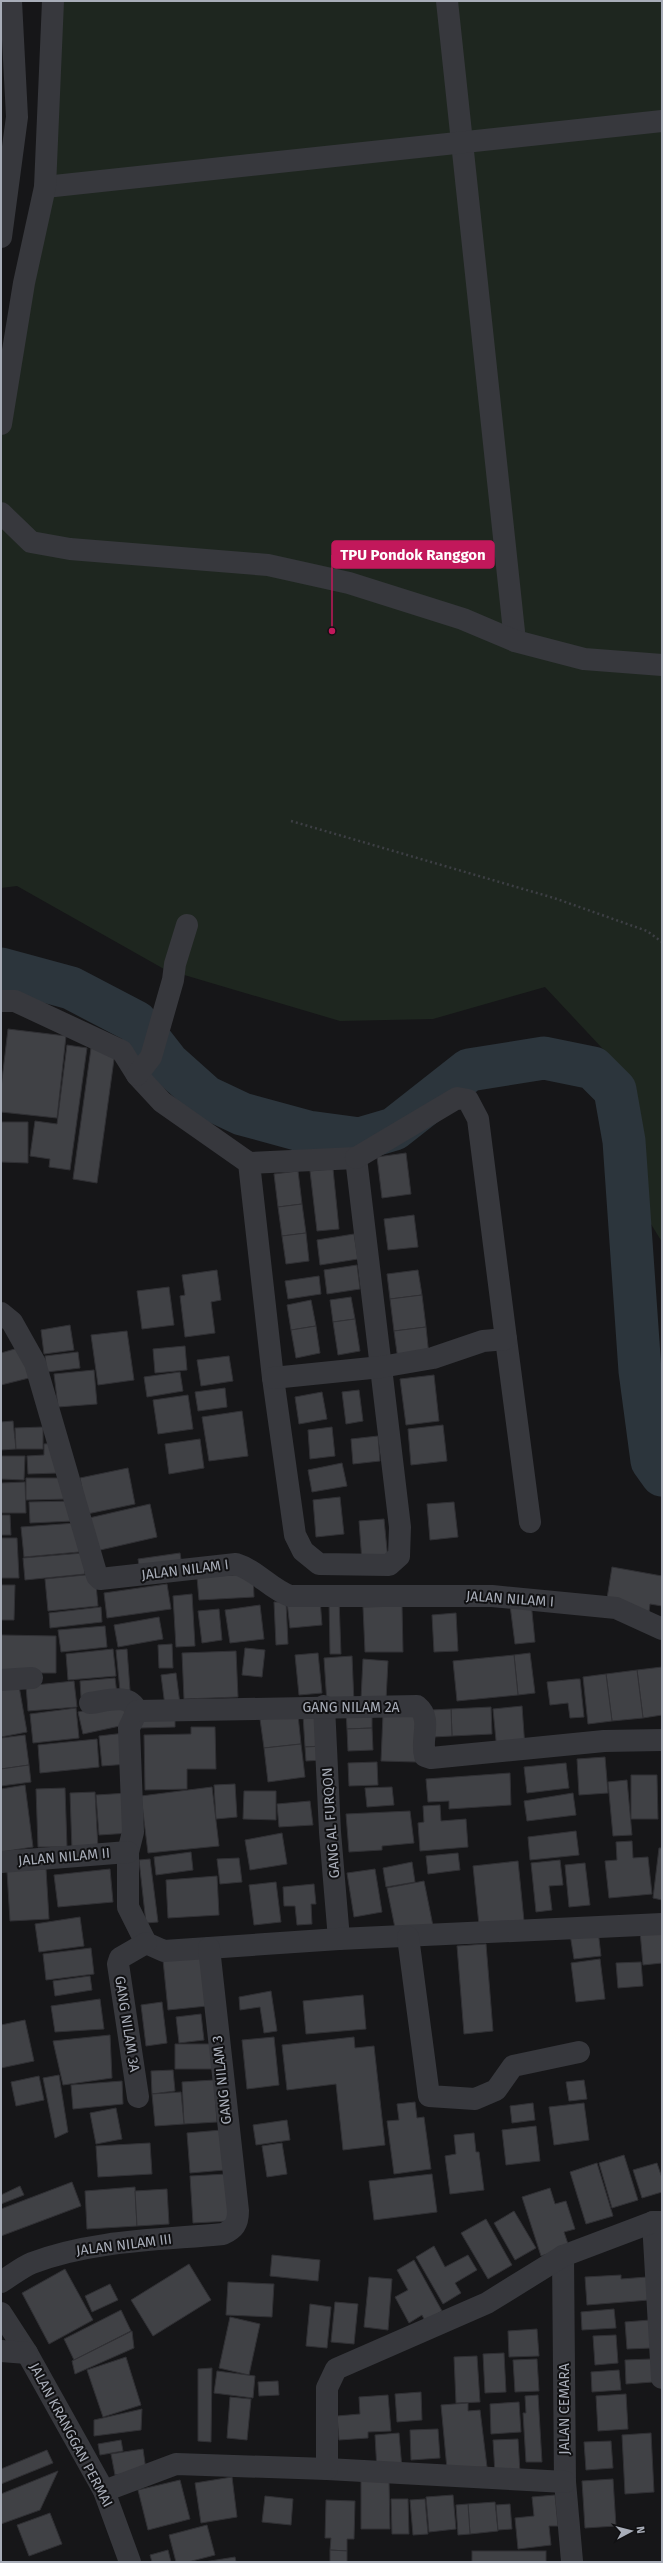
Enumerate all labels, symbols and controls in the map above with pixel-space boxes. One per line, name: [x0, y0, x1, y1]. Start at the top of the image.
callout: TPU Pondok Ranggon: [332, 541, 494, 568]
text: TPU Pondok Ranggon: [340, 546, 486, 564]
street label: JALAN NILAM I: [140, 1556, 230, 1584]
street label: JALAN NILAM I: [466, 1587, 554, 1611]
street label: GANG NILAM 2A: [302, 1699, 400, 1716]
street label: GANG AL FURQON: [319, 1767, 343, 1879]
street label: JALAN NILAM II: [17, 1845, 111, 1869]
street label: GANG NILAM 3A: [111, 1975, 143, 2073]
street label: GANG NILAM 3: [209, 2035, 235, 2125]
street label: JALAN NILAM III: [75, 2231, 173, 2259]
street label: JALAN KRANGGAN PERMAI: [26, 2360, 116, 2510]
street label: JALAN CEMARA: [556, 2363, 573, 2455]
north arrow: [611, 2511, 651, 2551]
text: N: [634, 2525, 647, 2534]

